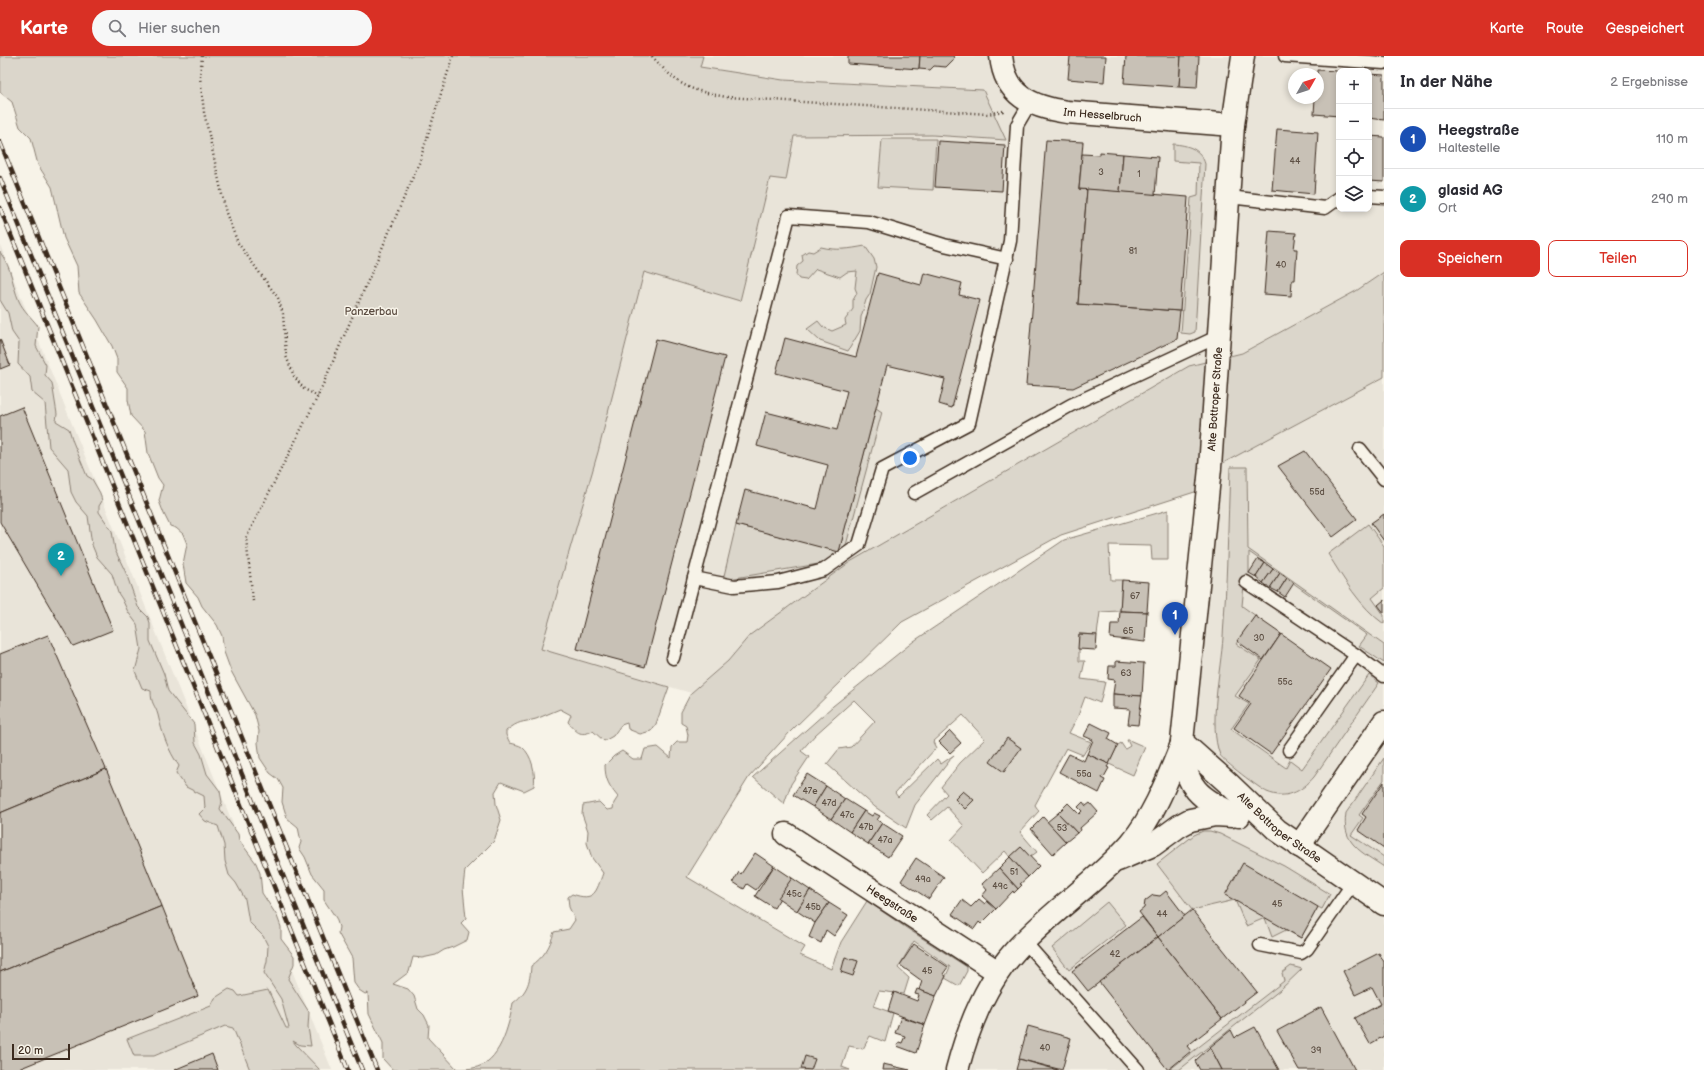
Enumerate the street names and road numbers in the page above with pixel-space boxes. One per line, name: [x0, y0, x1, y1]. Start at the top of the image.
street label: Im Hesselbruch: [1063, 106, 1142, 125]
street label: Alte Bottroper Straße: [1205, 346, 1225, 452]
street label: Alte Bottroper Straße: [1235, 790, 1324, 866]
street label: Heegstraße: [864, 882, 921, 925]

